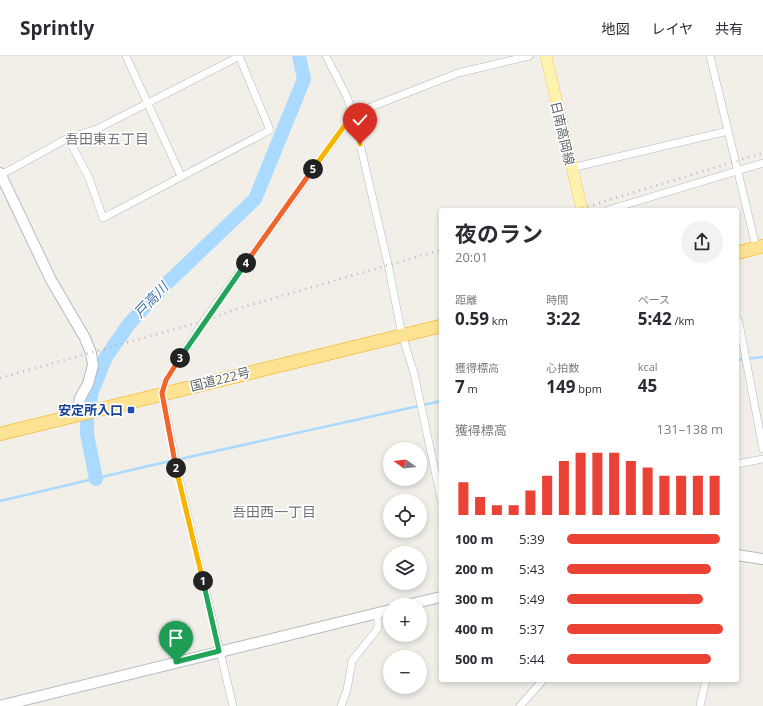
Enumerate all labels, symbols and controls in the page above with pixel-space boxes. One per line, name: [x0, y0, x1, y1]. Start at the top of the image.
text: Sprintly: [20, 15, 94, 41]
text: 地図: [601, 19, 629, 38]
text: レイヤ: [651, 19, 693, 38]
text: 共有: [715, 19, 743, 38]
street label: 日南高岡線: [547, 99, 579, 167]
pin: [343, 103, 377, 144]
icon: check: [349, 109, 371, 131]
district label: 吾田東五丁目: [65, 129, 149, 148]
pin: 5: [303, 159, 323, 179]
text: 5: [310, 161, 316, 176]
text: 夜のラン: [455, 218, 543, 248]
button: share: [681, 221, 723, 263]
text: 20:01: [455, 248, 488, 266]
pin: 4: [236, 253, 256, 273]
text: 4: [243, 255, 249, 270]
water label: 戸高川: [129, 276, 173, 321]
text: 距離: [455, 292, 477, 307]
text: 時間: [546, 292, 568, 307]
text: ペース: [638, 292, 670, 307]
text: 0.59: [455, 307, 489, 330]
text: 3:22: [546, 307, 580, 330]
text: 5:42: [638, 307, 672, 330]
text: km: [489, 313, 508, 328]
text: /km: [672, 313, 695, 328]
pin: 3: [170, 348, 190, 368]
text: 3: [177, 350, 183, 365]
text: kcal: [638, 359, 658, 374]
text: 獲得標高: [455, 360, 499, 375]
text: 心拍数: [546, 360, 579, 375]
street label: 国道222号: [188, 363, 252, 395]
text: 45: [638, 374, 657, 397]
text: 7: [455, 375, 465, 398]
text: 149: [546, 375, 576, 398]
text: m: [465, 381, 478, 396]
text: bpm: [576, 381, 602, 396]
place label: 安定所入口: [58, 401, 123, 419]
marker: 安定所入口: [126, 405, 136, 415]
text: 131–138 m: [656, 420, 723, 438]
text: 獲得標高: [455, 421, 507, 439]
north arrow: [383, 442, 427, 486]
map controls: [383, 442, 427, 694]
pin: 2: [166, 458, 186, 478]
text: 2: [173, 460, 179, 475]
button: locate: [383, 494, 427, 538]
district label: 吾田西一丁目: [232, 502, 316, 521]
text: 100 m: [455, 530, 493, 548]
text: 5:39: [519, 530, 545, 548]
button: layers: [383, 546, 427, 590]
text: 200 m: [455, 560, 493, 578]
text: 5:43: [519, 560, 545, 578]
pin: 1: [193, 571, 213, 591]
text: 1: [200, 573, 206, 588]
text: 300 m: [455, 590, 493, 608]
text: 5:49: [519, 590, 545, 608]
button: +: [383, 598, 427, 642]
text: 400 m: [455, 620, 493, 638]
text: 5:37: [519, 620, 545, 638]
pin: [159, 621, 193, 662]
icon: arrive: [165, 627, 187, 649]
button: −: [383, 650, 427, 694]
text: 500 m: [455, 650, 493, 668]
text: 5:44: [519, 650, 545, 668]

